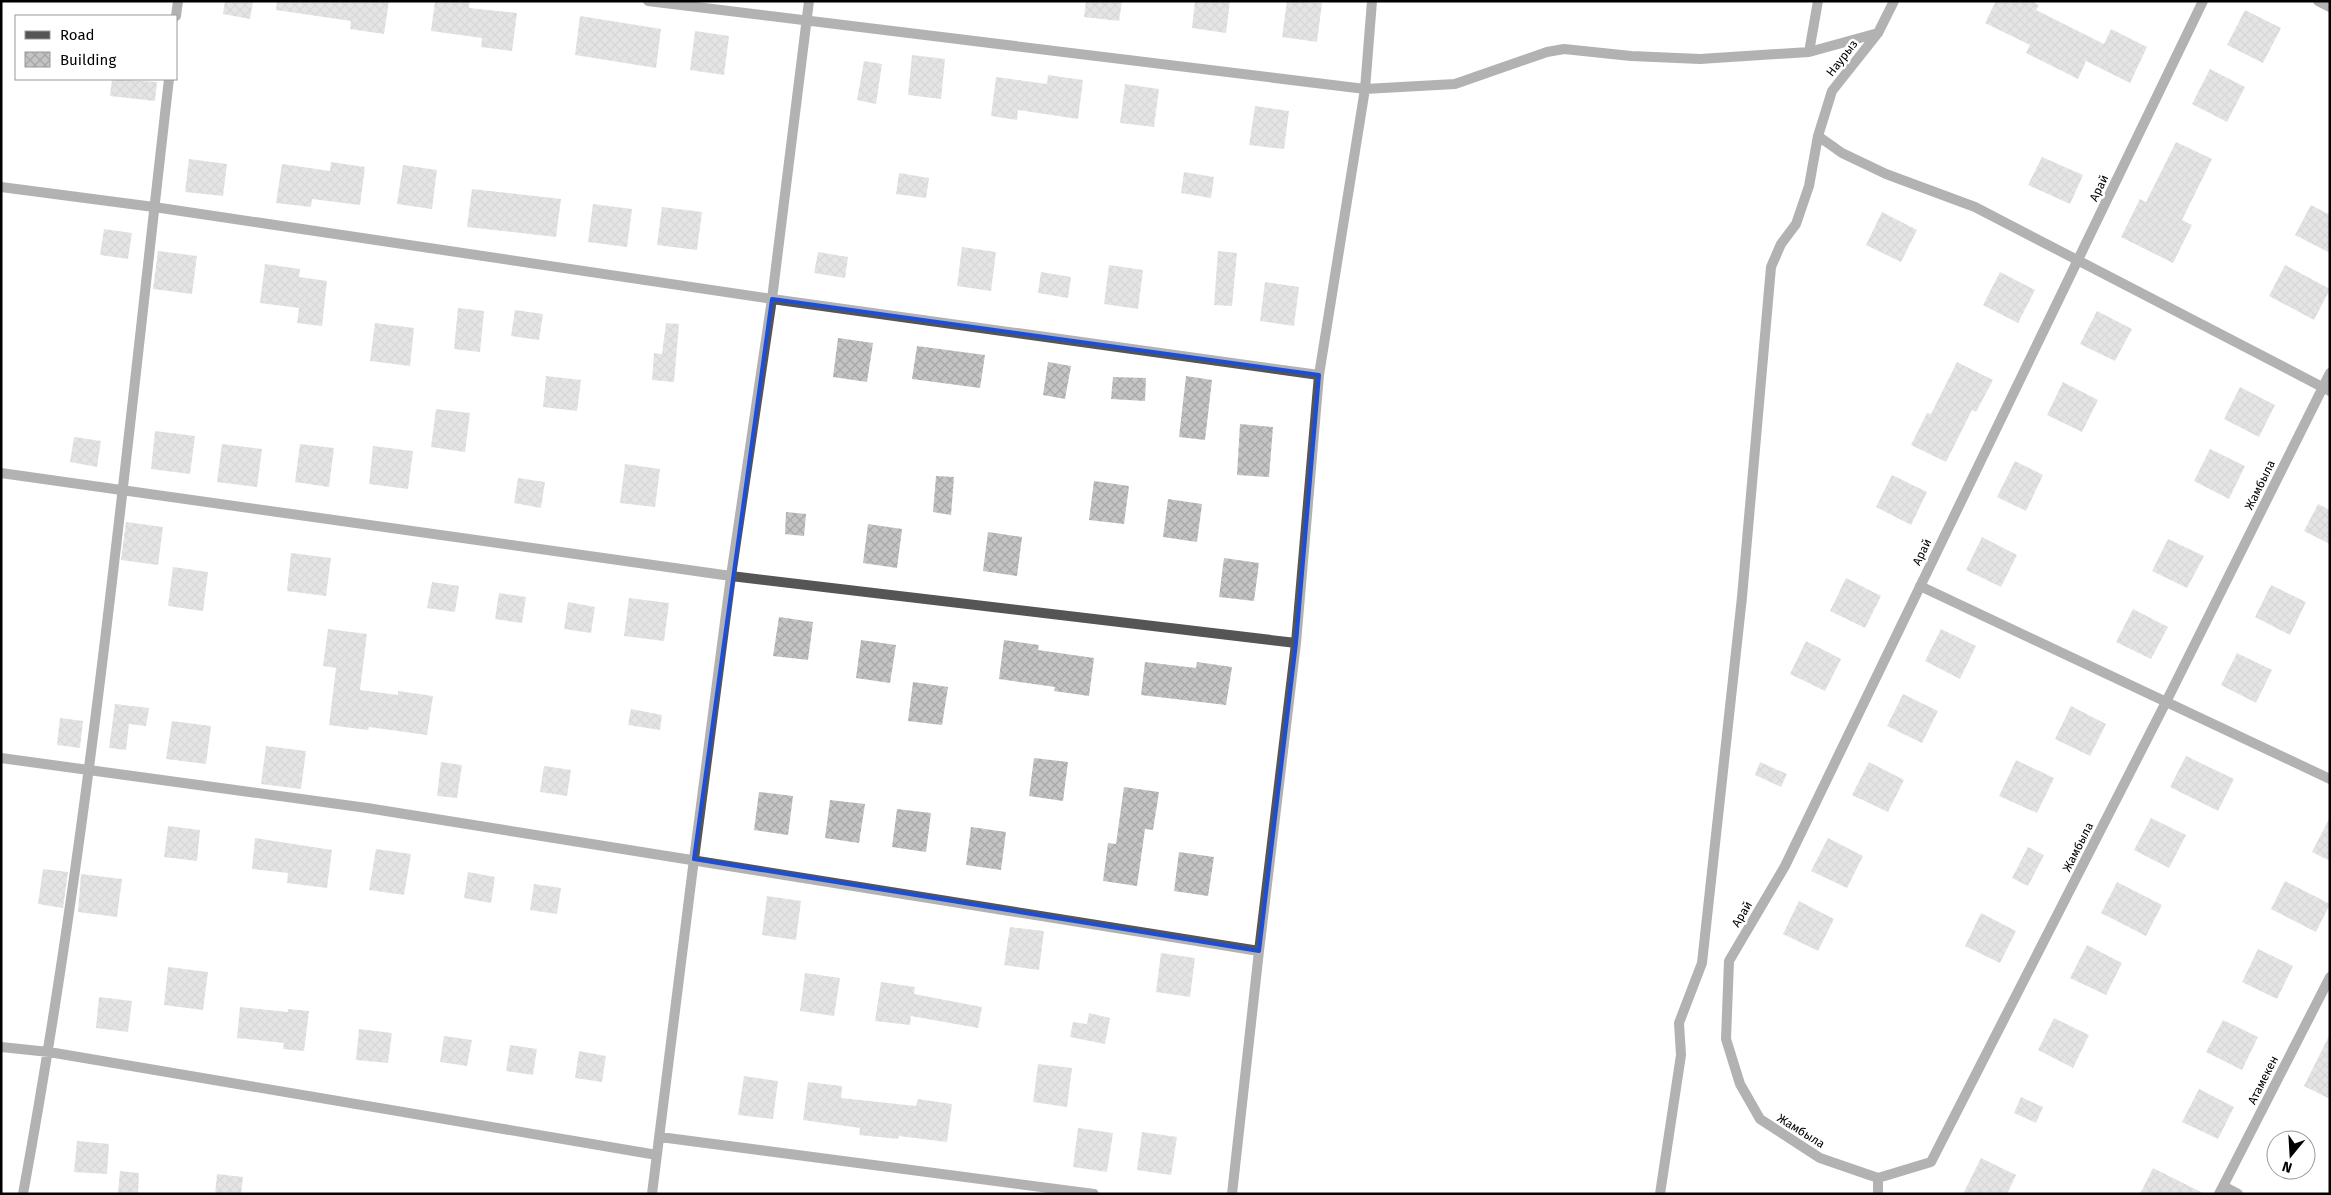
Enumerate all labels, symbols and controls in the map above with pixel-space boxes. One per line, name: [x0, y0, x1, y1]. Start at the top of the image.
legend: [15, 15, 178, 80]
text: Road: [60, 26, 95, 44]
street label: Наурыз: [1823, 37, 1861, 79]
text: Building: [60, 51, 116, 69]
street label: Арай: [2087, 173, 2111, 203]
street label: Жамбыла: [2242, 458, 2278, 512]
street label: Арай: [1910, 537, 1934, 567]
street label: Жамбыла: [2060, 820, 2096, 874]
street label: Арай: [1729, 899, 1755, 929]
street label: Атамекен: [2245, 1053, 2281, 1107]
street label: Жамбыла: [1775, 1111, 1827, 1151]
north arrow: [2266, 1130, 2316, 1180]
text: N: [2280, 1157, 2294, 1176]

